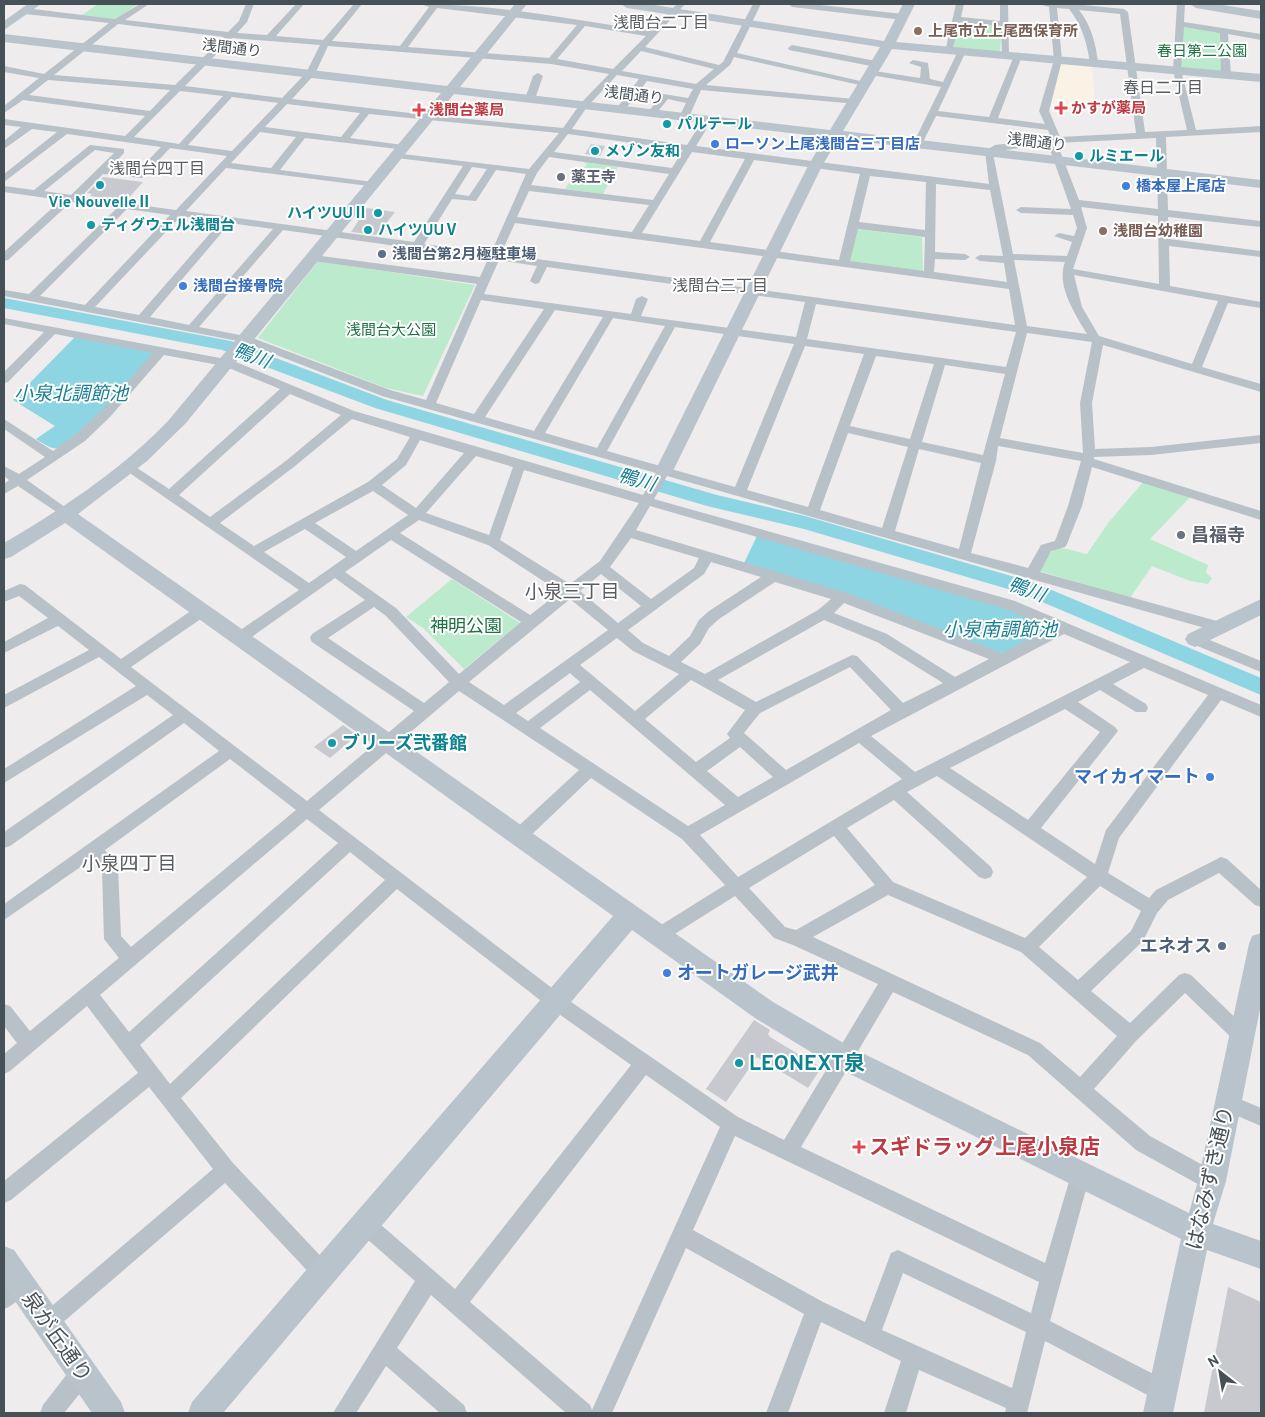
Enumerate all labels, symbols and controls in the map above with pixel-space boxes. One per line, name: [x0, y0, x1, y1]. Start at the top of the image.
district label: 浅間台二丁目: [613, 14, 709, 34]
place label: 上尾市立上尾西保育所: [928, 23, 1078, 42]
marker: 上尾市立上尾西保育所: [912, 25, 924, 37]
street label: 浅間通り: [201, 35, 263, 63]
park label: 春日第二公園: [1157, 43, 1247, 62]
district label: 春日二丁目: [1123, 79, 1203, 99]
street label: 浅間通り: [603, 82, 665, 110]
place label: かすが薬局: [1071, 100, 1146, 119]
place label: 浅間台薬局: [429, 101, 504, 121]
marker: かすが薬局: [1055, 102, 1067, 114]
marker: 浅間台薬局: [413, 104, 425, 116]
place label: パルテール: [677, 116, 752, 135]
marker: パルテール: [661, 118, 673, 130]
street label: 浅間通り: [1006, 129, 1068, 157]
place label: ローソン上尾浅間台三丁目店: [725, 135, 920, 155]
marker: ローソン上尾浅間台三丁目店: [709, 138, 721, 150]
place label: メゾン友和: [605, 143, 680, 162]
marker: メゾン友和: [589, 145, 601, 157]
place label: ルミエール: [1089, 148, 1164, 167]
marker: ルミエール: [1073, 150, 1085, 162]
district label: 浅間台四丁目: [109, 160, 205, 180]
place label: 薬王寺: [571, 169, 616, 188]
marker: 薬王寺: [555, 171, 567, 183]
place label: 橋本屋上尾店: [1136, 178, 1226, 197]
marker: Vie NouvelleⅡ: [94, 179, 106, 191]
marker: 橋本屋上尾店: [1120, 180, 1132, 192]
place label: Vie NouvelleⅡ: [48, 194, 152, 213]
place label: ハイツUUⅡ: [287, 205, 368, 224]
marker: ハイツUUⅡ: [372, 207, 384, 219]
place label: ティグウェル浅間台: [101, 216, 235, 236]
marker: ティグウェル浅間台: [85, 219, 97, 231]
place label: ハイツUUⅤ: [378, 222, 459, 241]
place label: 浅間台幼稚園: [1113, 222, 1203, 242]
marker: ハイツUUⅤ: [362, 224, 374, 236]
marker: 浅間台幼稚園: [1097, 225, 1109, 237]
place label: 浅間台第2月極駐車場: [392, 245, 536, 265]
marker: 浅間台第2月極駐車場: [376, 248, 388, 260]
place label: 浅間台接骨院: [193, 277, 283, 297]
district label: 浅間台三丁目: [672, 277, 768, 297]
marker: 浅間台接骨院: [177, 280, 189, 292]
park label: 浅間台大公園: [346, 321, 436, 341]
water label: 鴨川: [229, 339, 275, 376]
water label: 小泉北調節池: [14, 383, 130, 407]
water label: 鴨川: [615, 464, 660, 498]
place label: 昌福寺: [1191, 525, 1245, 548]
marker: 昌福寺: [1175, 529, 1187, 541]
water label: 鴨川: [1004, 573, 1050, 609]
district label: 小泉三丁目: [524, 581, 620, 605]
park label: 神明公園: [430, 616, 502, 639]
water label: 小泉南調節池: [943, 619, 1059, 643]
place label: ブリーズ弐番館: [342, 733, 467, 756]
marker: ブリーズ弐番館: [326, 737, 338, 749]
place label: マイカイマート: [1074, 767, 1200, 790]
marker: マイカイマート: [1204, 771, 1216, 783]
district label: 小泉四丁目: [81, 853, 177, 877]
place label: エネオス: [1140, 936, 1212, 959]
marker: エネオス: [1216, 940, 1228, 952]
place label: オートガレージ武井: [677, 963, 839, 986]
marker: オートガレージ武井: [661, 967, 673, 979]
place label: LEONEXT泉: [749, 1051, 865, 1078]
marker: LEONEXT泉: [733, 1057, 745, 1069]
street label: はなみずき通り: [1182, 1104, 1241, 1253]
place label: スギドラッグ上尾小泉店: [869, 1135, 1100, 1162]
marker: スギドラッグ上尾小泉店: [853, 1141, 865, 1153]
street label: 泉が丘通り: [15, 1287, 97, 1389]
north arrow: [1195, 1347, 1245, 1397]
text: N: [1205, 1352, 1223, 1372]

